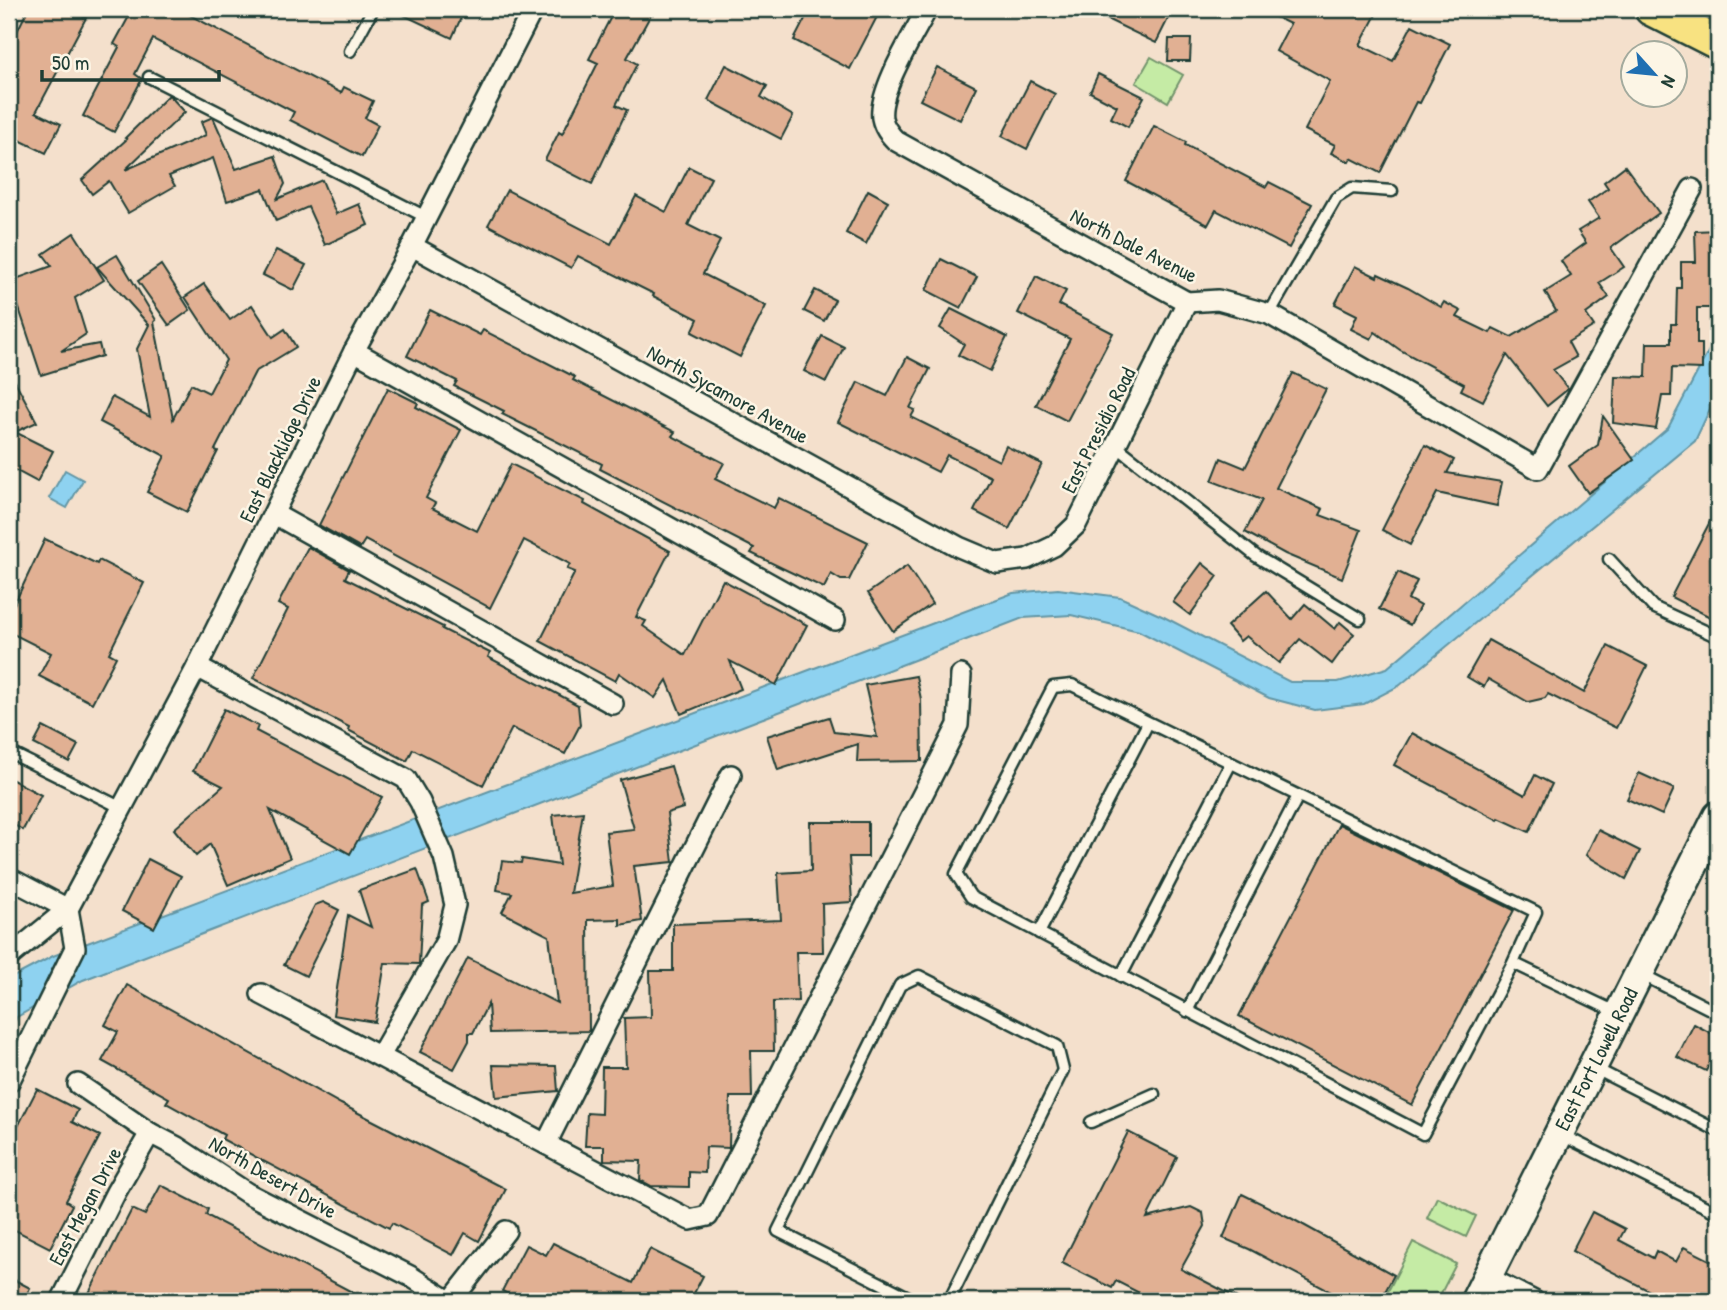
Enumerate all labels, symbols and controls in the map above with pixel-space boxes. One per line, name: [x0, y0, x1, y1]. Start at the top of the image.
scale bar: [42, 38, 219, 82]
north arrow: [1618, 38, 1688, 108]
text: 50 m: [52, 48, 89, 77]
text: N: [1655, 71, 1683, 92]
street label: North Dale Avenue: [1066, 201, 1202, 289]
street label: North Sycamore Avenue: [642, 337, 814, 451]
street label: East Presidio Road: [1054, 362, 1142, 498]
street label: East Blacklidge Drive: [232, 371, 328, 527]
street label: East Fort Lowell Road: [1547, 983, 1645, 1135]
street label: North Desert Drive: [204, 1129, 342, 1225]
street label: East Megan Drive: [42, 1142, 128, 1270]

